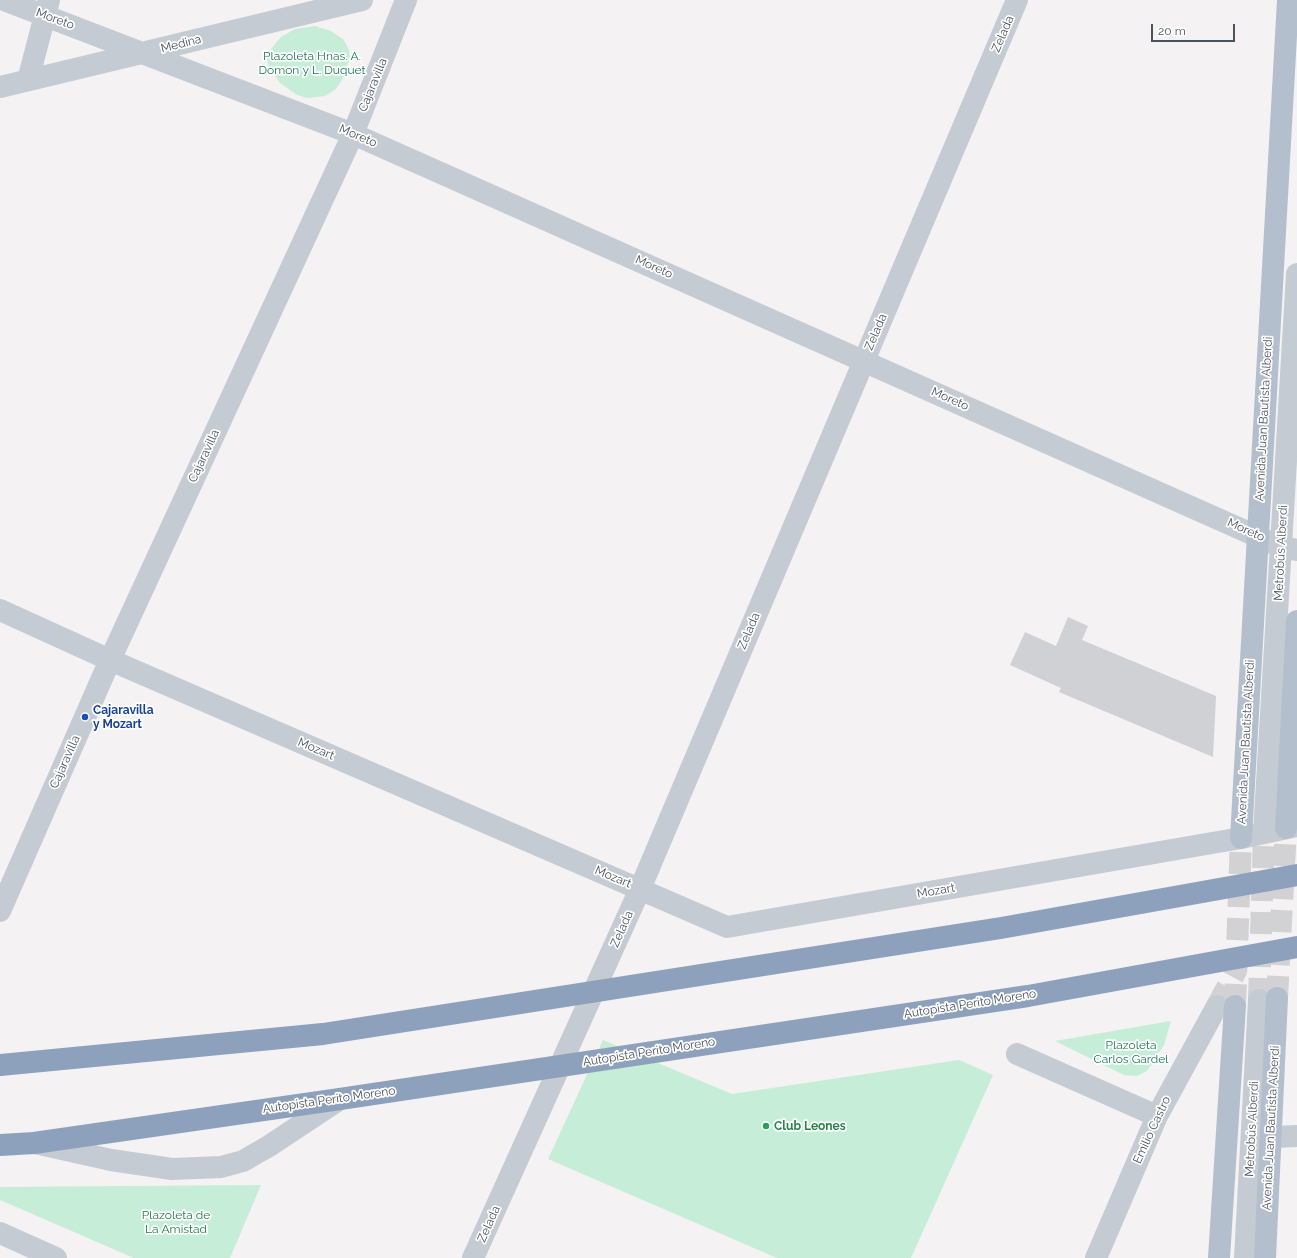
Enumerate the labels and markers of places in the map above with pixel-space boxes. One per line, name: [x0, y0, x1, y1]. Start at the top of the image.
place label: Cajaravilla y Mozart: [93, 703, 154, 731]
marker: Cajaravilla y Mozart: [80, 712, 90, 722]
place label: Club Leones: [774, 1119, 846, 1133]
marker: Club Leones: [761, 1121, 771, 1131]

